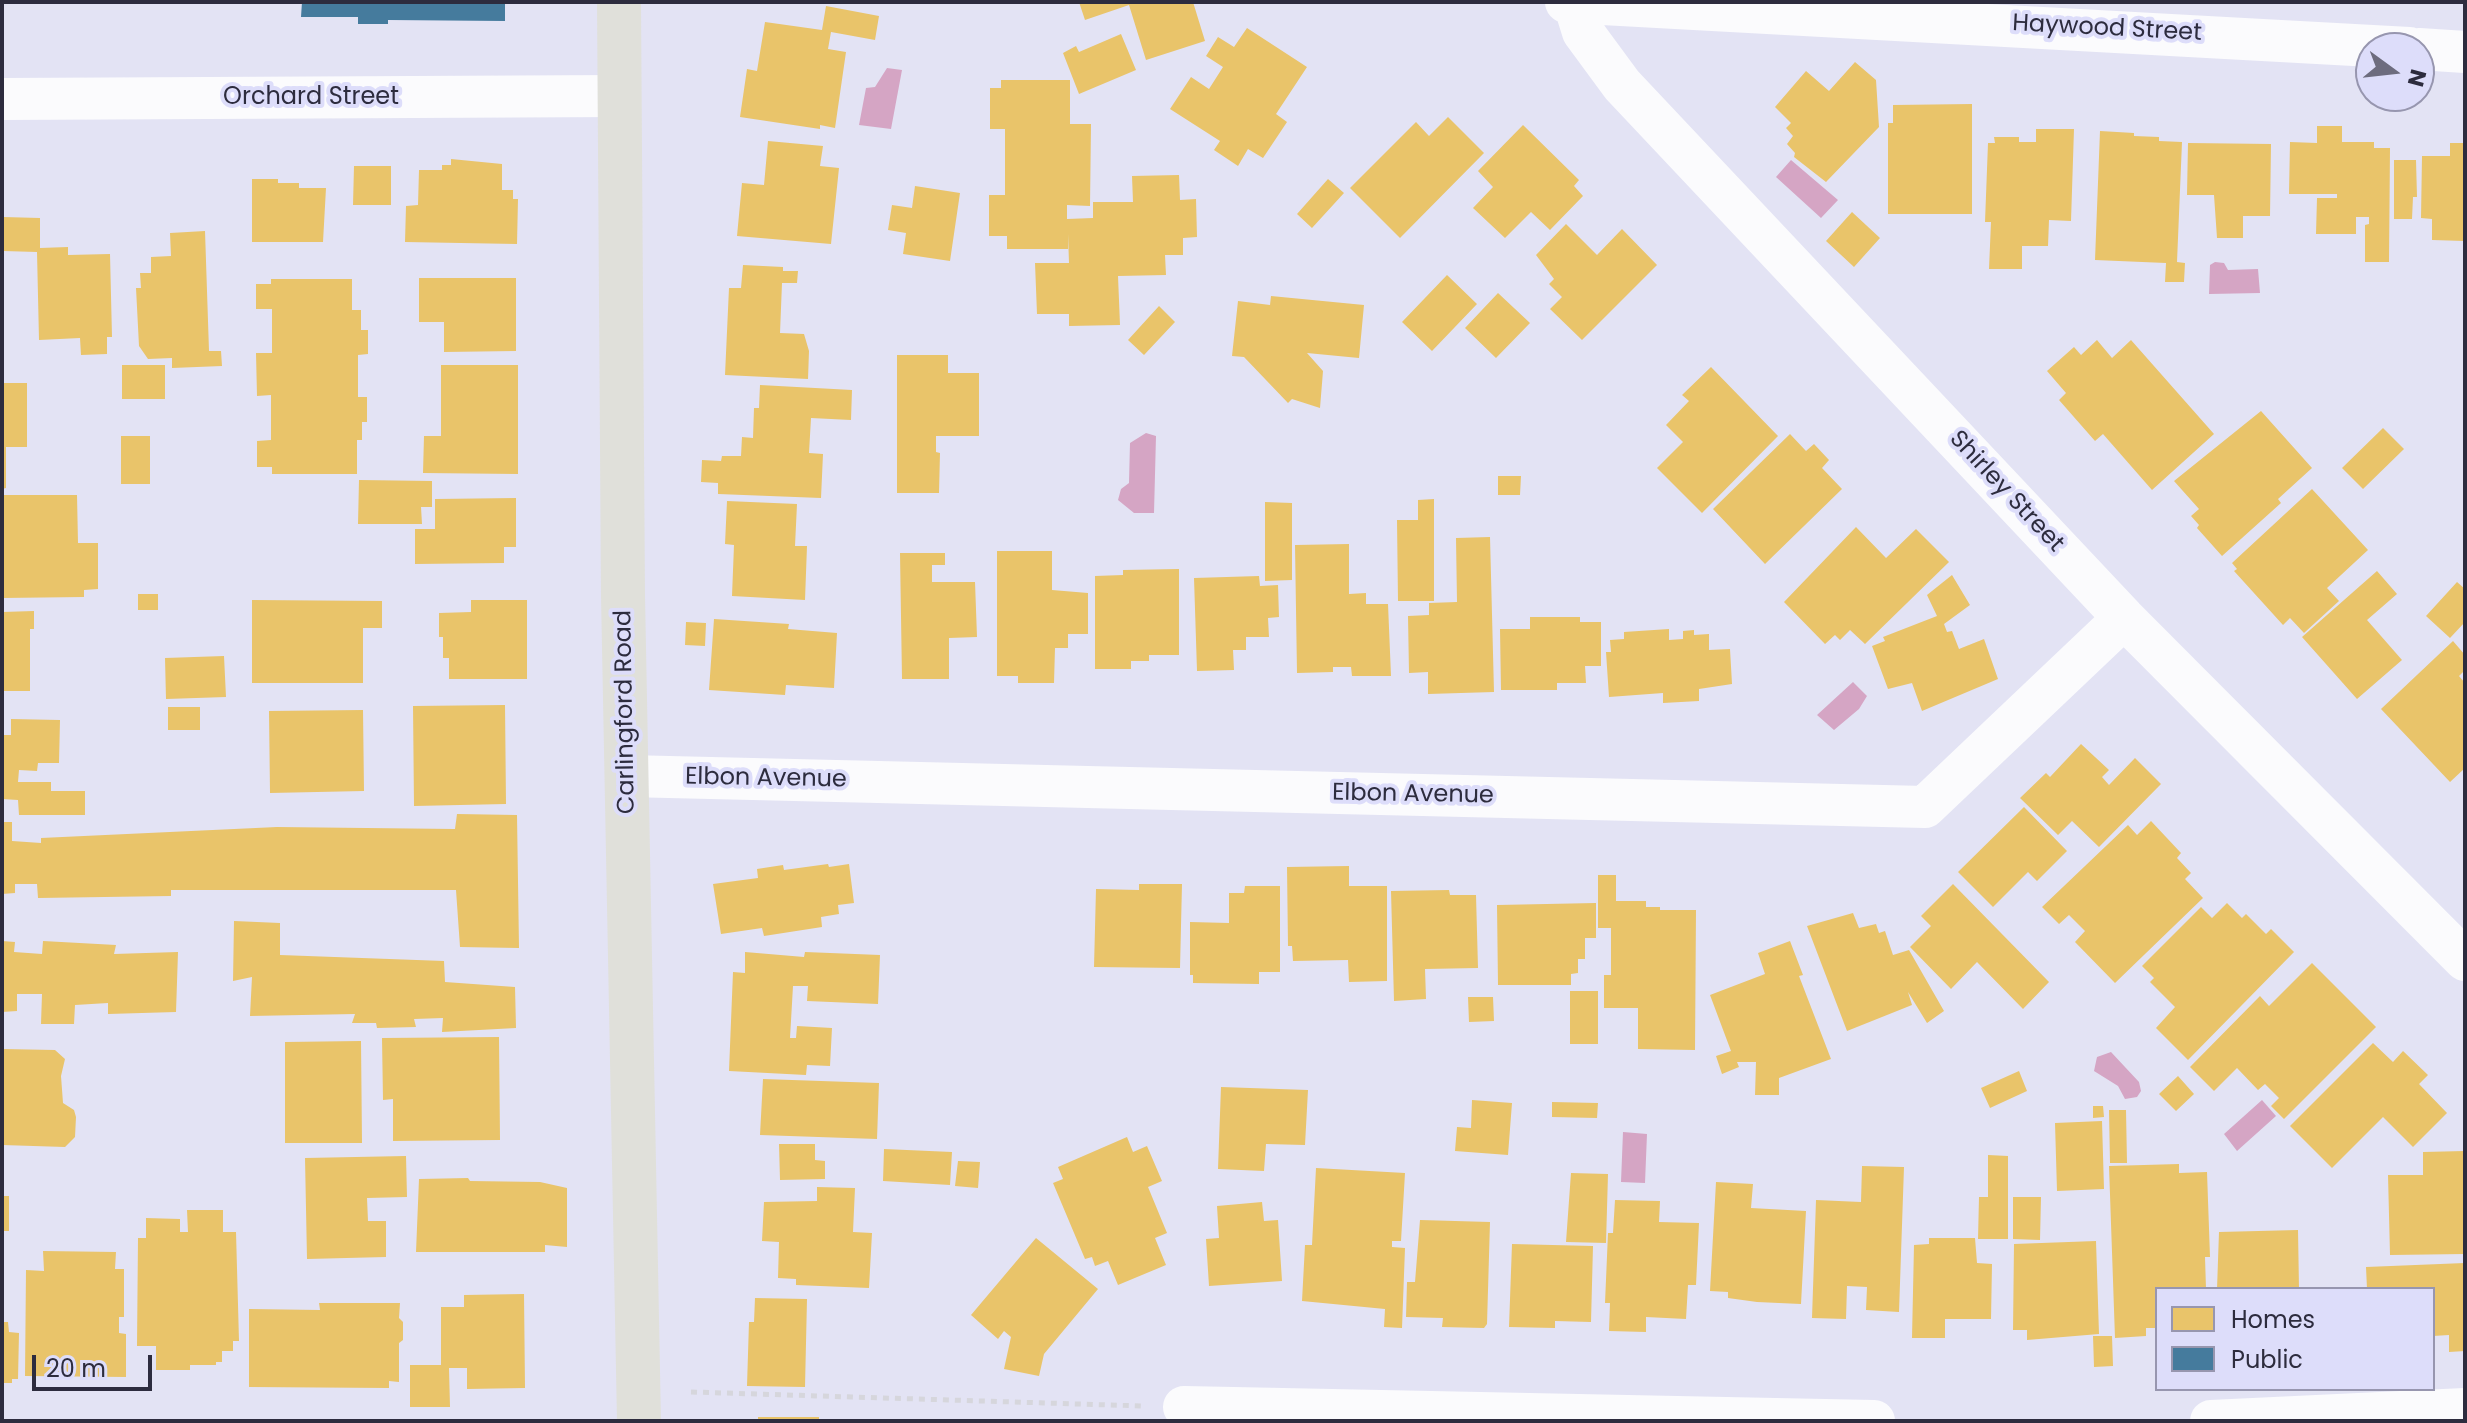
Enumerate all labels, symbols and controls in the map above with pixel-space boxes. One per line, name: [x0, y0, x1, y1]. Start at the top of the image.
street label: Haywood Street: [2012, 10, 2202, 48]
north arrow: [2355, 32, 2435, 112]
text: N: [2400, 66, 2434, 90]
street label: Orchard Street: [223, 84, 399, 112]
street label: Shirley Street: [1943, 425, 2069, 559]
street label: Carlingford Road: [610, 610, 642, 814]
street label: Elbon Avenue: [685, 763, 847, 795]
street label: Elbon Avenue: [1332, 779, 1494, 811]
legend: [2155, 1287, 2435, 1391]
text: Homes: [2231, 1303, 2315, 1336]
scale bar: [36, 1339, 156, 1389]
text: Public: [2231, 1343, 2303, 1376]
text: 20 m: [46, 1352, 106, 1385]

